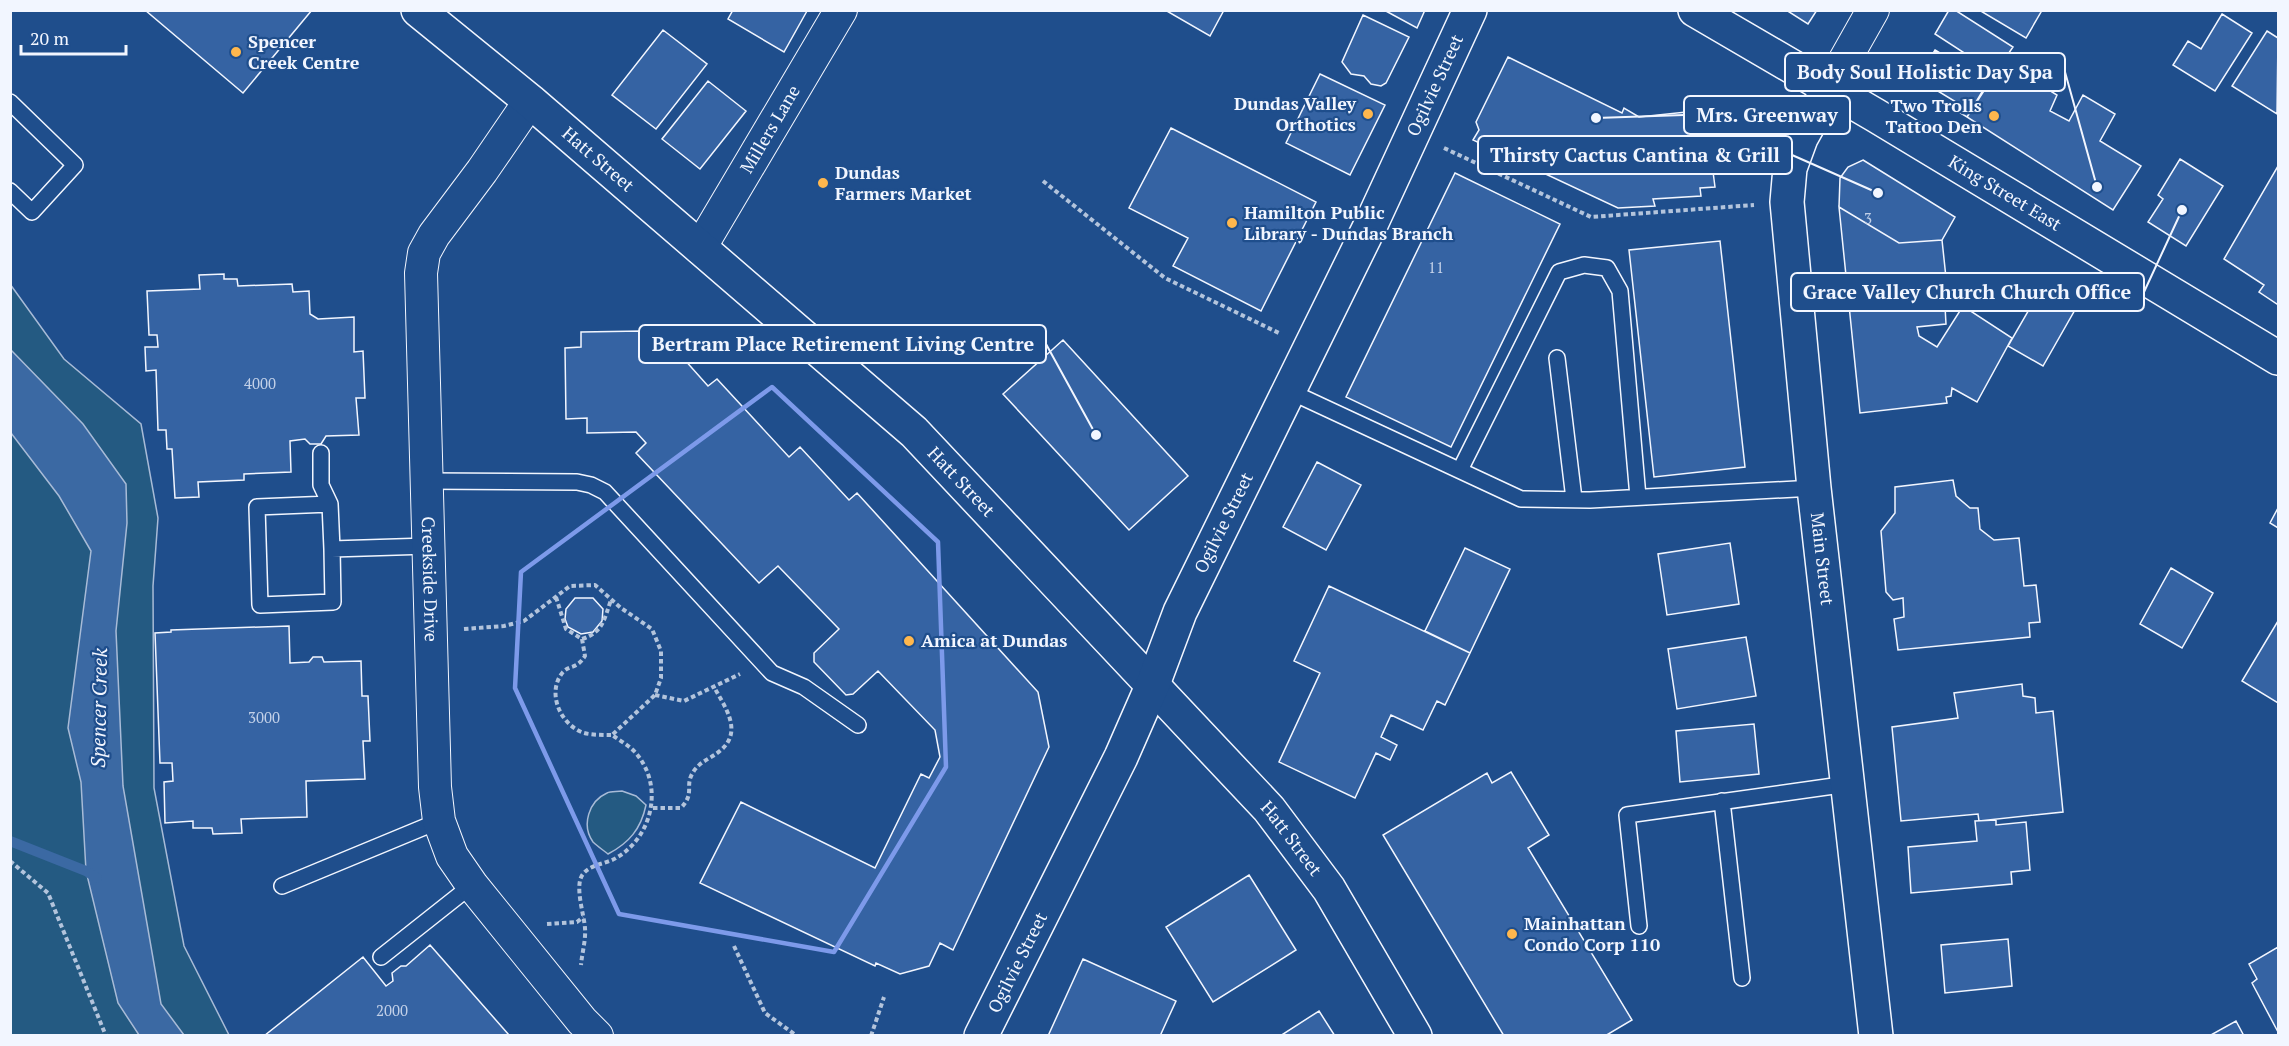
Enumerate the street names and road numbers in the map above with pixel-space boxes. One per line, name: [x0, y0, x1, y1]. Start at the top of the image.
street label: Ogilvie Street: [1400, 30, 1468, 140]
street label: Millers Lane: [734, 80, 805, 177]
street label: Hatt Street: [557, 121, 640, 197]
street label: King Street East: [1944, 149, 2067, 236]
street label: Hatt Street: [923, 441, 1001, 522]
street label: Ogilvie Street: [1188, 468, 1258, 577]
street label: Main Street: [1806, 511, 1840, 607]
street label: Creekside Drive: [417, 516, 444, 642]
street label: Hatt Street: [1256, 795, 1328, 881]
street label: Ogilvie Street: [982, 908, 1052, 1017]

